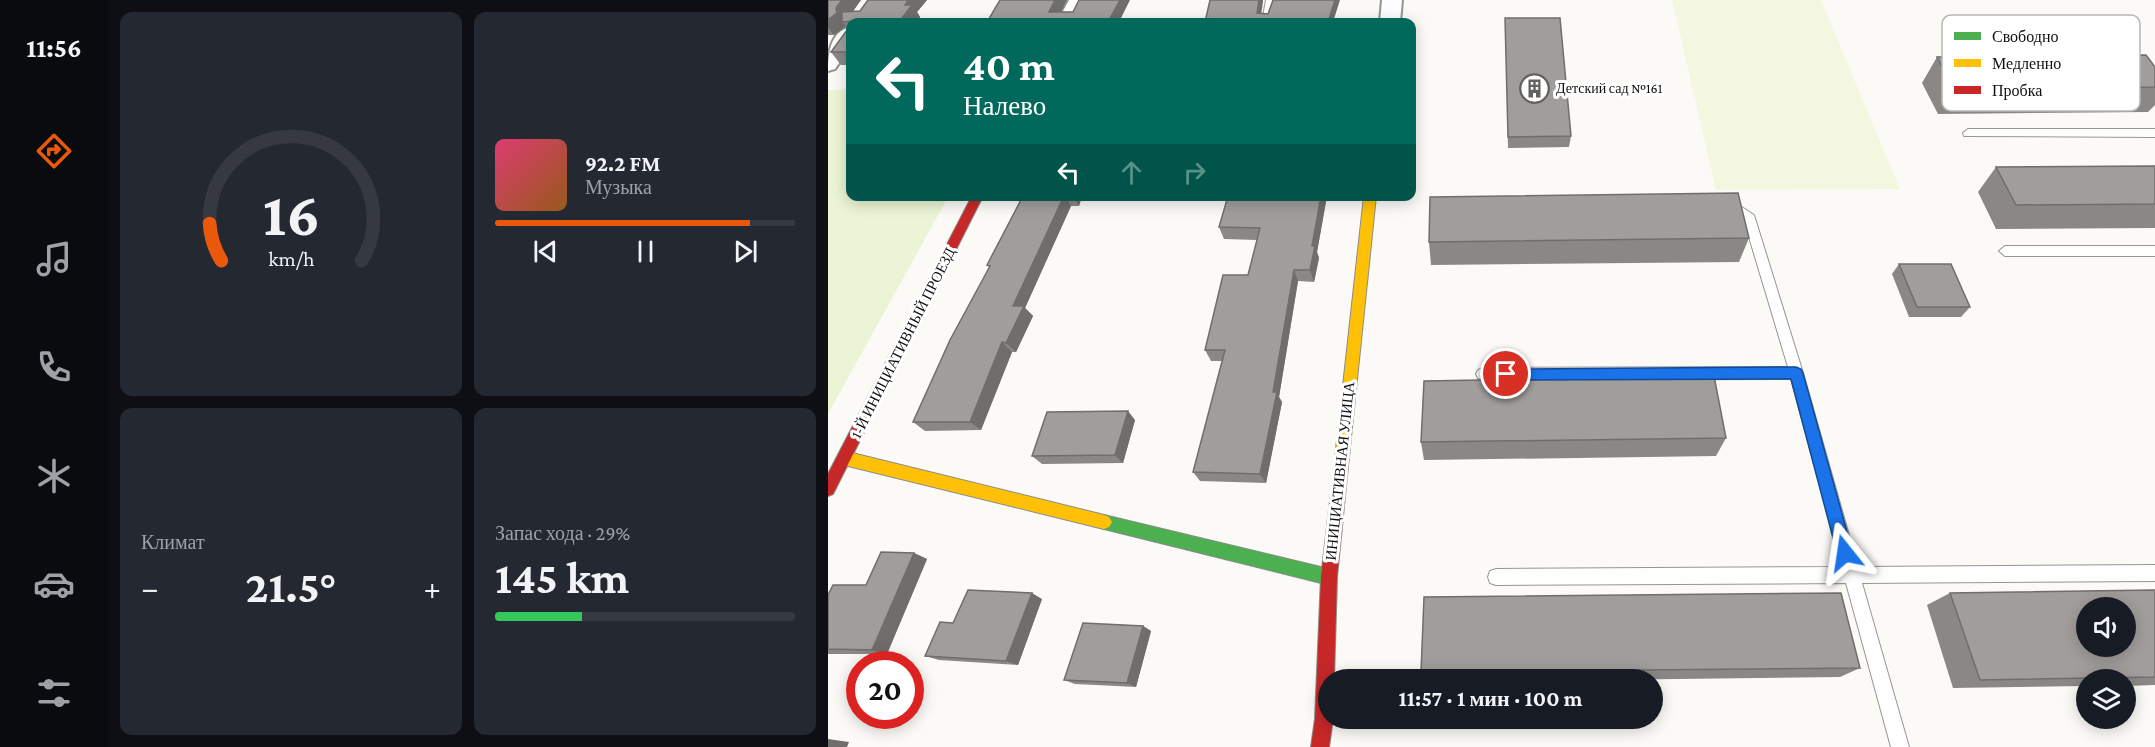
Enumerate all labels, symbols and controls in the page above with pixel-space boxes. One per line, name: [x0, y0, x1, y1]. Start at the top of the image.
legend: [1942, 15, 2140, 111]
text: Свободно: [1992, 28, 2059, 46]
text: 11:56: [26, 33, 82, 63]
icon: left: [864, 42, 942, 120]
text: 40 m: [963, 42, 1055, 89]
text: Медленно: [1992, 55, 2061, 73]
building icon: Детский сад №161: [1519, 72, 1551, 104]
place label: Детский сад №161: [1556, 80, 1663, 96]
text: Пробка: [1992, 82, 2042, 100]
text: Налево: [963, 91, 1046, 121]
icon: directions: [33, 130, 75, 172]
text: 92.2 FM: [585, 151, 660, 176]
icon: left: [1052, 156, 1085, 189]
icon: ahead: [1115, 156, 1148, 189]
icon: right: [1178, 156, 1211, 189]
text: Музыка: [585, 176, 652, 198]
text: 16: [262, 179, 320, 248]
icon: previous: [529, 235, 562, 268]
icon: pause: [629, 235, 662, 268]
icon: next: [729, 235, 762, 268]
icon: music: [33, 238, 75, 280]
street label: 1-Й ИНИЦИАТИВНЫЙ ПРОЕЗД: [848, 245, 958, 441]
text: km/h: [268, 247, 315, 271]
icon: phone: [33, 346, 75, 388]
pin: [1480, 348, 1531, 399]
icon: arrive: [1489, 357, 1522, 390]
street label: ИНИЦИАТИВНАЯ УЛИЦА: [1323, 381, 1357, 561]
icon: climate: [33, 455, 75, 497]
position arrow: [1813, 521, 1877, 585]
text: Запас хода · 29%: [495, 522, 630, 544]
text: Климат: [141, 531, 205, 553]
text: 145 km: [495, 553, 629, 603]
text: 21.5°: [246, 562, 336, 612]
icon: car: [33, 563, 75, 605]
text: −: [141, 569, 158, 606]
text: +: [424, 569, 441, 606]
map controls: [2076, 597, 2136, 729]
button: sound: [2076, 597, 2136, 657]
speed limit sign: 20: [846, 651, 924, 729]
button: layers: [2076, 669, 2136, 729]
icon: filters: [33, 672, 75, 714]
text: 11:57 · 1 мин · 100 m: [1399, 686, 1582, 711]

